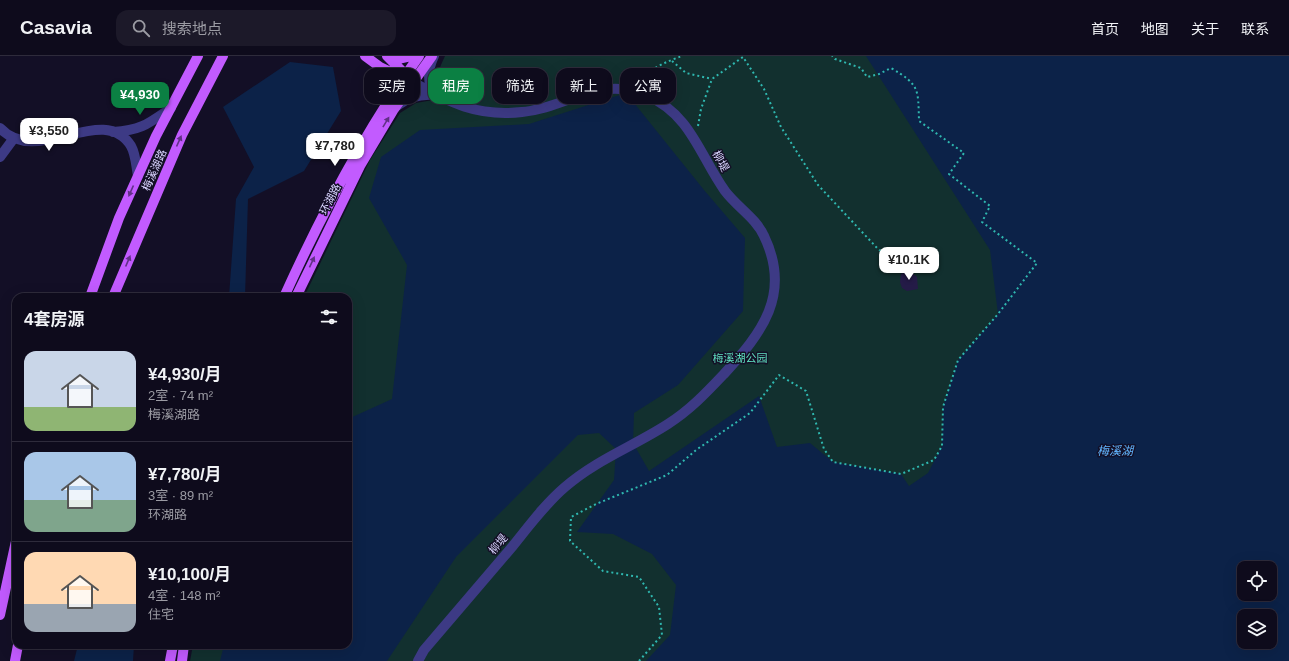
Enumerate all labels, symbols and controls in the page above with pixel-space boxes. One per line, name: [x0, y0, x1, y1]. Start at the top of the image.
search box: [116, 10, 396, 46]
text: Casavia: [20, 17, 92, 38]
icon: search: [130, 17, 152, 39]
text: 搜索地点: [162, 20, 222, 37]
text: 首页: [1091, 21, 1119, 37]
text: 地图: [1141, 21, 1169, 37]
text: 关于: [1191, 21, 1219, 37]
text: 联系: [1241, 21, 1269, 37]
chip: 买房: [364, 68, 420, 104]
chip: 租房: [428, 68, 484, 104]
chip: 筛选: [492, 68, 548, 104]
chip: 新上: [556, 68, 612, 104]
chip: 公寓: [620, 68, 676, 104]
pin: ¥4,930: [107, 82, 173, 116]
text: ¥4,930: [120, 87, 160, 102]
one-way arrow: [383, 116, 390, 128]
pin: ¥3,550: [16, 118, 82, 152]
text: ¥3,550: [29, 123, 69, 138]
pin: ¥7,780: [302, 133, 368, 167]
one-way arrow: [176, 136, 182, 147]
text: ¥7,780: [315, 138, 355, 153]
street label: 梅溪湖路: [140, 147, 168, 193]
street label: 柳堤: [710, 148, 732, 174]
street label: 环湖路: [317, 182, 343, 216]
one-way arrow: [128, 186, 134, 197]
pin: ¥10.1K: [876, 247, 942, 281]
text: ¥10.1K: [888, 252, 930, 267]
one-way arrow: [125, 254, 131, 266]
one-way arrow: [309, 256, 315, 267]
icon: filters: [318, 306, 340, 328]
text: 4套房源: [24, 310, 84, 329]
park label: 梅溪湖公园: [713, 352, 768, 364]
text: ¥4,930/月: [148, 365, 222, 384]
icon: home: [56, 367, 104, 415]
text: 2室 · 74 m²: [148, 388, 213, 403]
text: 梅溪湖路: [148, 407, 200, 422]
water label: 梅溪湖: [1097, 444, 1135, 458]
text: ¥7,780/月: [148, 465, 222, 484]
icon: home: [56, 468, 104, 516]
text: 3室 · 89 m²: [148, 488, 213, 503]
text: 环湖路: [148, 507, 187, 522]
street label: 柳堤: [486, 532, 510, 556]
map controls: [1237, 561, 1277, 649]
button: locate: [1237, 561, 1277, 601]
text: ¥10,100/月: [148, 565, 231, 584]
icon: home: [56, 568, 104, 616]
text: 4室 · 148 m²: [148, 588, 220, 603]
text: 住宅: [148, 607, 174, 622]
button: layers: [1237, 609, 1277, 649]

